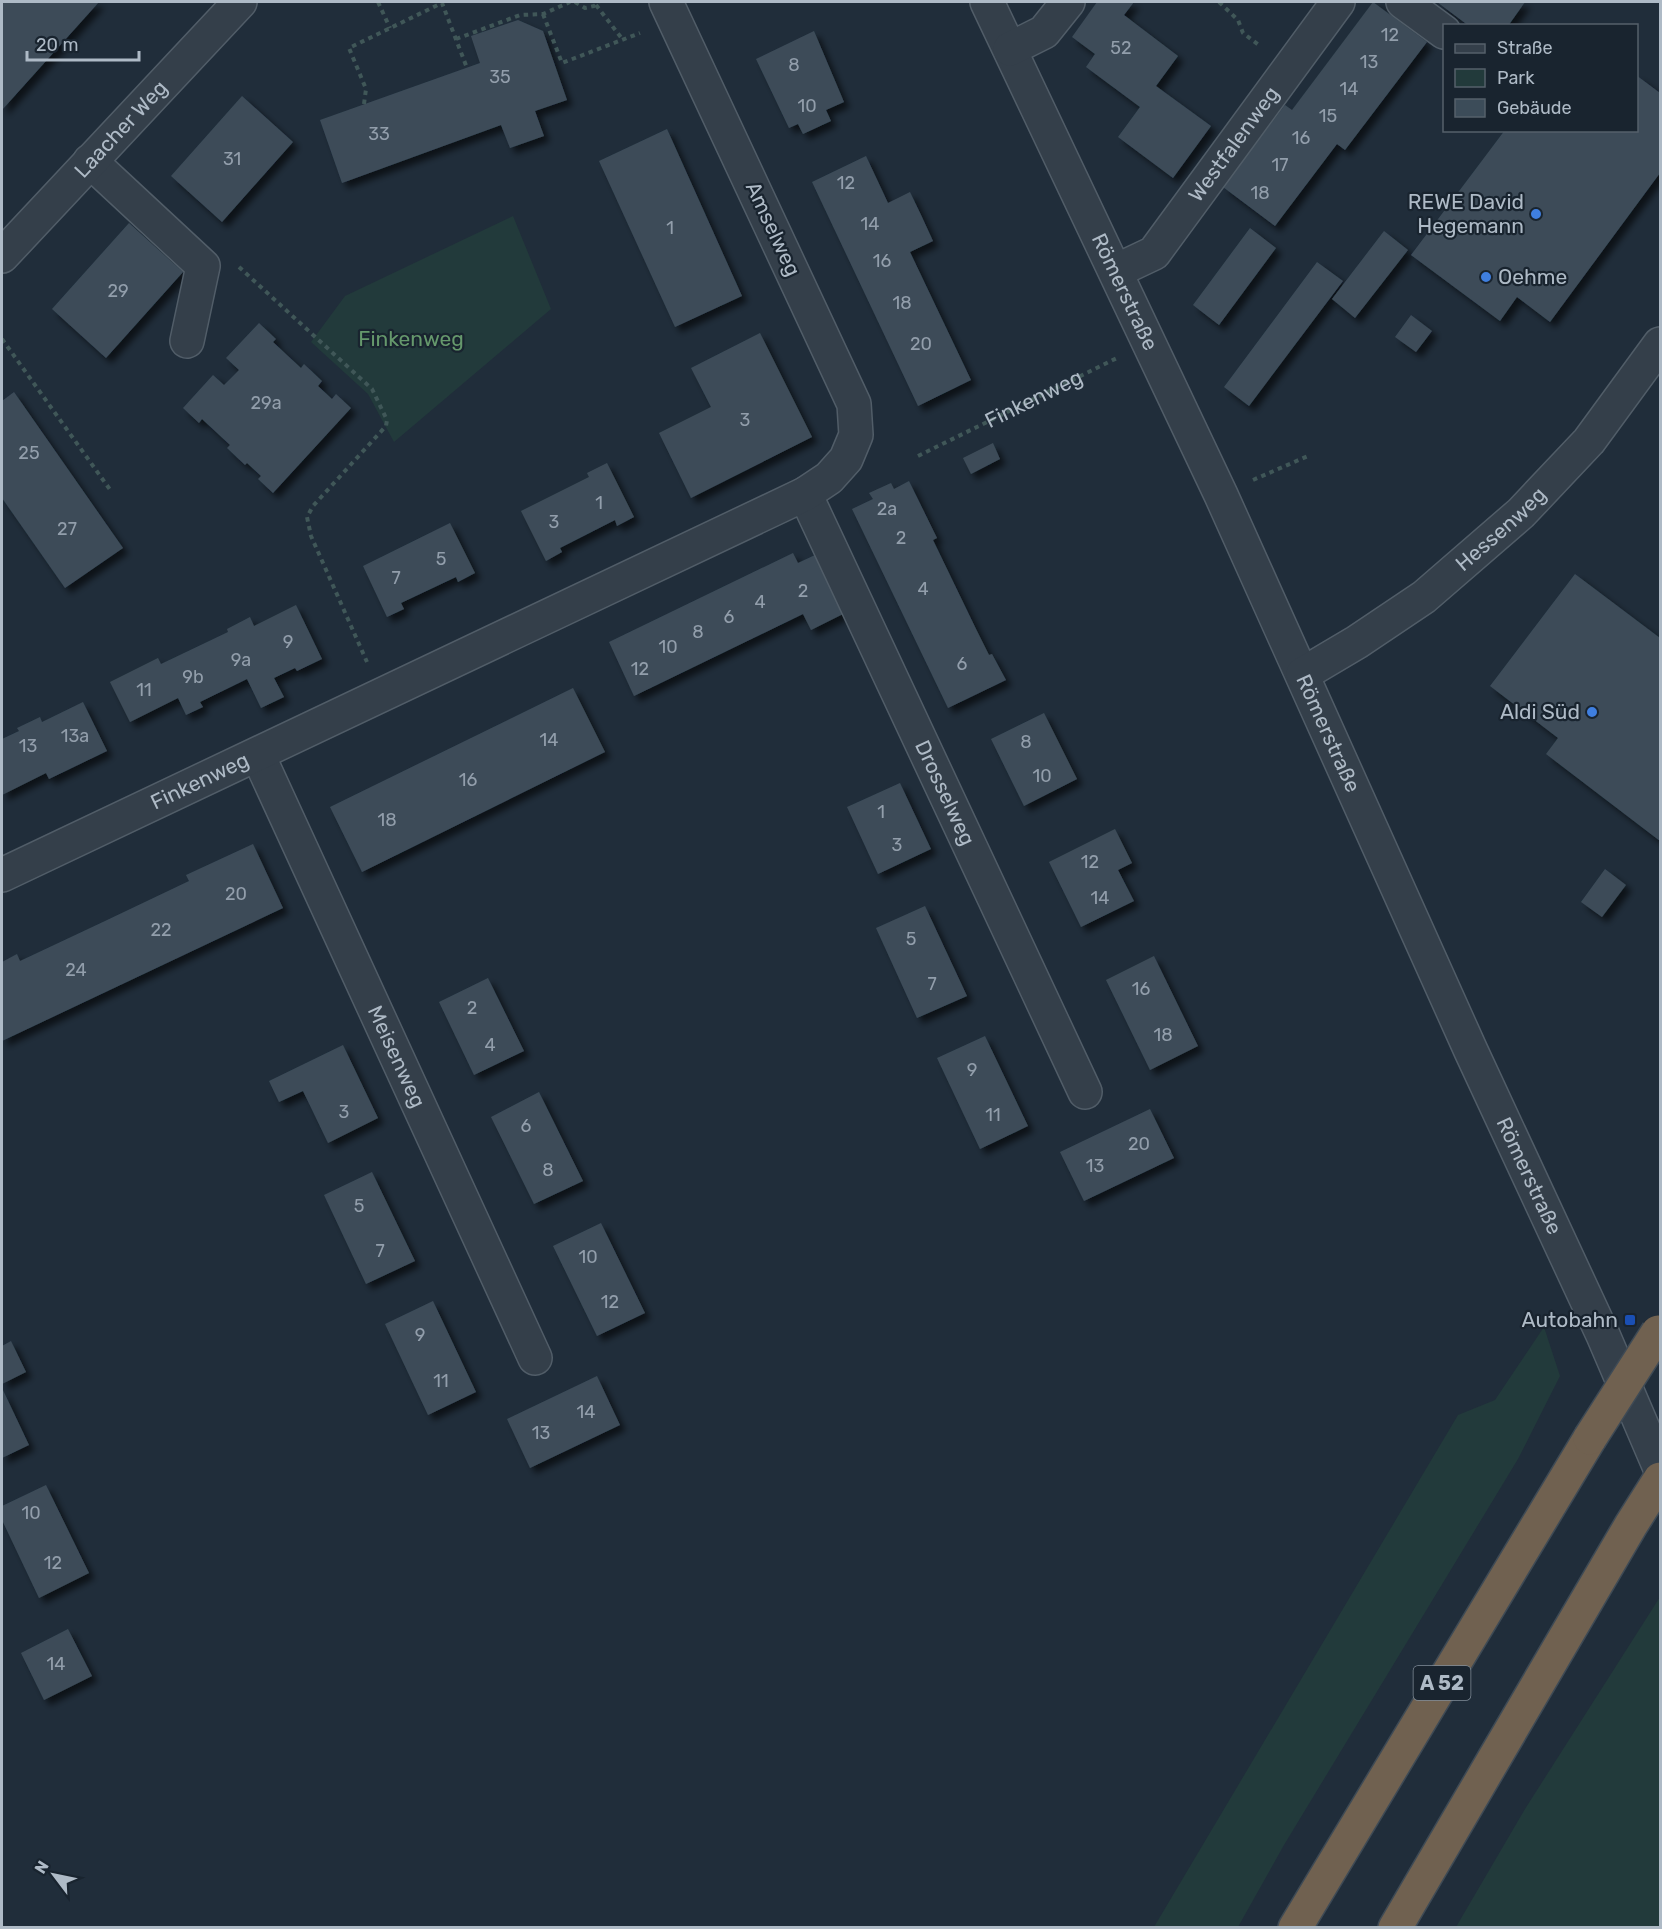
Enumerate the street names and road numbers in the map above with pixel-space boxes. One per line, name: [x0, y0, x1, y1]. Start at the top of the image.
street label: Laacher Weg: [69, 75, 172, 183]
street label: Westfalenweg: [1183, 81, 1284, 206]
street label: Amselweg: [741, 178, 806, 280]
street label: Römerstraße: [1087, 229, 1164, 354]
street label: Finkenweg: [981, 364, 1086, 433]
street label: Hessenweg: [1450, 482, 1551, 576]
street label: Römerstraße: [1291, 670, 1366, 796]
street label: Drosselweg: [910, 736, 981, 849]
street label: Finkenweg: [147, 747, 253, 815]
street label: Meisenweg: [363, 1002, 431, 1111]
street label: Römerstraße: [1491, 1113, 1567, 1238]
road number: A 52: [1414, 1666, 1470, 1700]

